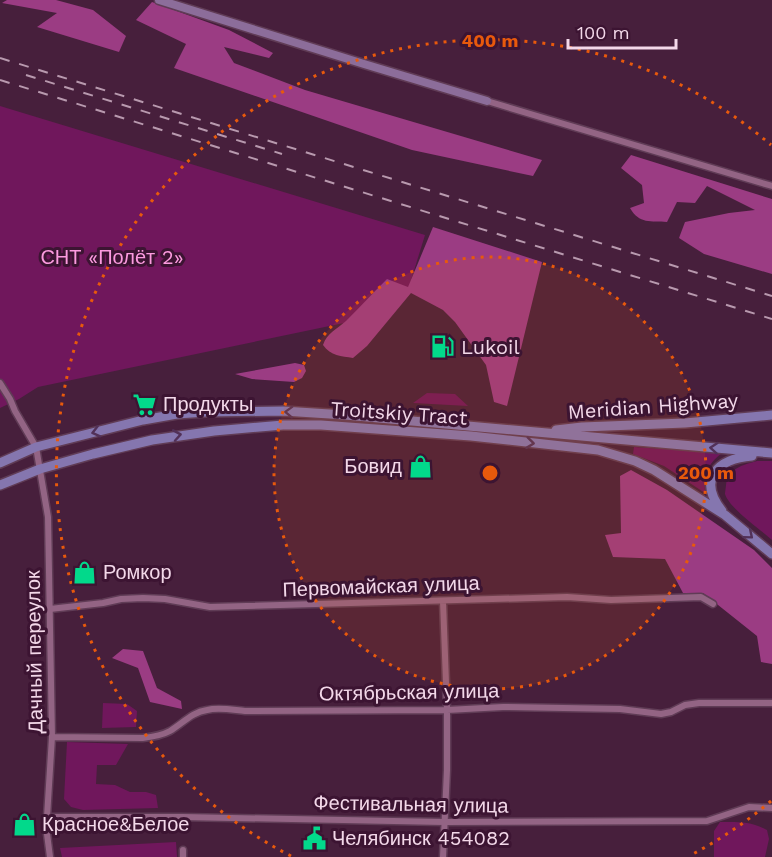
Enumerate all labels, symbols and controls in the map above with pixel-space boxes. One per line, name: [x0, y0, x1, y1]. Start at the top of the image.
scale bar: [568, 12, 676, 50]
text: 100 m: [577, 22, 630, 43]
text: 400 m: [462, 30, 518, 51]
park label: СНТ «Полёт 2»: [40, 245, 184, 269]
fuel station icon: Lukoil: [430, 334, 456, 360]
place label: Lukoil: [461, 335, 520, 359]
street label: Meridian Highway: [567, 388, 740, 424]
supermarket icon: Продукты: [132, 391, 158, 417]
place label: Продукты: [163, 392, 253, 416]
street label: Troitskiy Tract: [330, 396, 469, 430]
one-way arrow: [284, 405, 293, 418]
one-way arrow: [91, 425, 102, 437]
one-way arrow: [172, 429, 182, 442]
one-way arrow: [525, 436, 534, 448]
one-way arrow: [709, 442, 718, 455]
shop icon: Бовид: [407, 453, 433, 479]
place label: Бовид: [344, 454, 402, 478]
text: 200 m: [678, 462, 734, 483]
centre of rings: [480, 463, 500, 483]
one-way arrow: [742, 527, 753, 538]
shop icon: Ромкор: [72, 559, 98, 585]
place label: Ромкор: [103, 560, 172, 584]
street label: Дачный переулок: [21, 570, 47, 734]
street label: Первомайская улица: [282, 571, 481, 601]
street label: Октябрьская улица: [319, 678, 500, 706]
street label: Фестивальная улица: [313, 790, 510, 818]
shop icon: Красное&Белое: [11, 811, 37, 837]
place label: Красное&Белое: [42, 812, 189, 836]
public building icon: Челябинск 454082: [301, 825, 327, 851]
place label: Челябинск 454082: [332, 826, 510, 850]

